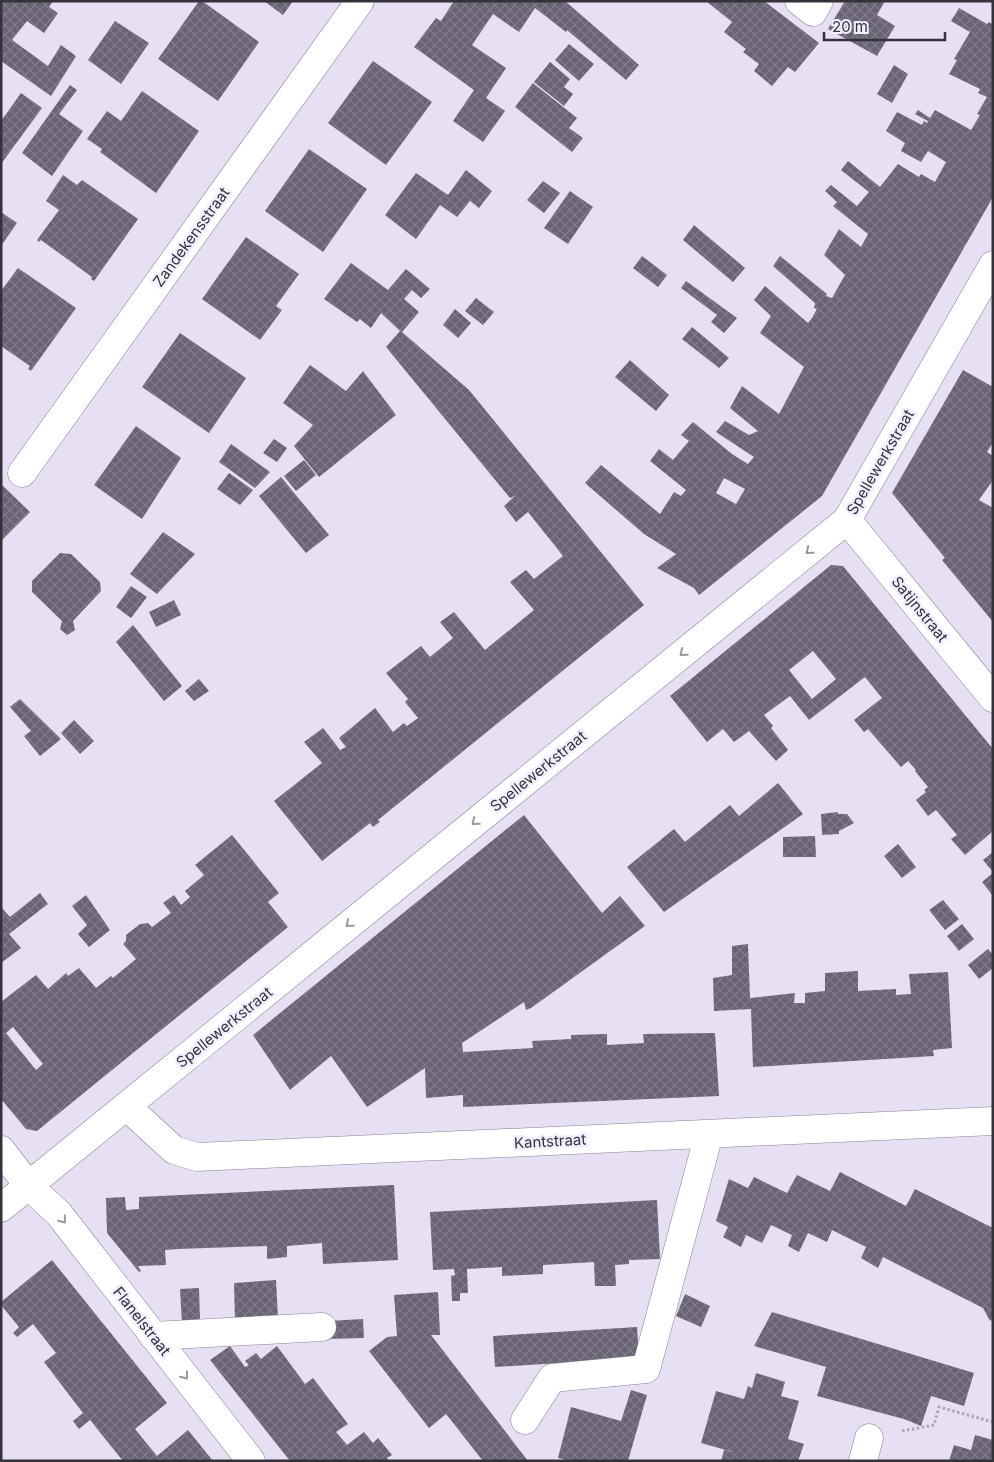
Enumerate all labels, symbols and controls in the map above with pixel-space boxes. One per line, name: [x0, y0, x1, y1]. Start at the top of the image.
scale bar: [824, 10, 945, 42]
text: 20 m: [832, 17, 868, 36]
street label: Zandekensstraat: [149, 183, 234, 290]
street label: Spellewerkstraat: [842, 406, 918, 518]
one-way arrow: [806, 545, 815, 553]
street label: Satijnstraat: [888, 572, 952, 646]
one-way arrow: [680, 648, 689, 656]
street label: Spellewerkstraat: [486, 726, 590, 816]
one-way arrow: [472, 816, 481, 824]
one-way arrow: [346, 919, 355, 927]
street label: Spellewerkstraat: [172, 982, 276, 1072]
street label: Kantstraat: [513, 1130, 587, 1152]
one-way arrow: [58, 1214, 66, 1223]
street label: Flanelstraat: [109, 1283, 175, 1359]
one-way arrow: [179, 1370, 187, 1379]

